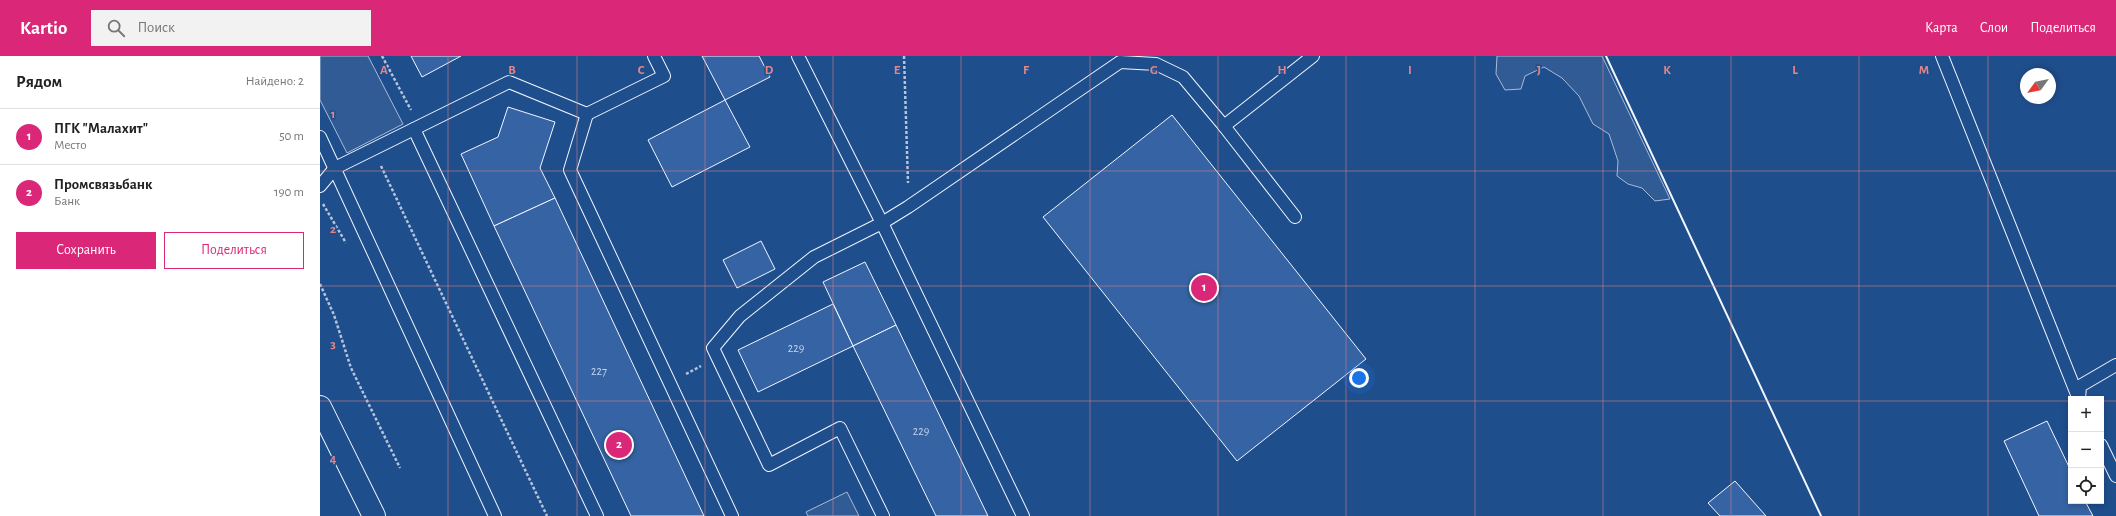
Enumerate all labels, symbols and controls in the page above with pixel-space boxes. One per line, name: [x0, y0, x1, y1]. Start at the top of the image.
search box: [91, 10, 371, 46]
icon: search: [105, 17, 127, 39]
text: Kartio: [20, 19, 67, 38]
text: Поиск: [137, 20, 175, 35]
text: Карта: [1925, 21, 1958, 35]
text: Слои: [1980, 21, 2008, 35]
text: Поделиться: [2030, 21, 2096, 35]
text: A: [380, 64, 388, 77]
text: B: [508, 64, 516, 77]
text: C: [638, 64, 645, 77]
text: D: [765, 64, 774, 77]
text: E: [894, 64, 901, 77]
text: F: [1023, 64, 1030, 77]
text: G: [1150, 64, 1158, 77]
text: H: [1277, 64, 1287, 77]
text: I: [1408, 64, 1412, 77]
text: J: [1537, 64, 1541, 77]
text: K: [1663, 64, 1671, 77]
text: L: [1792, 64, 1798, 77]
text: M: [1919, 64, 1929, 77]
north arrow: [2020, 68, 2056, 104]
text: Рядом: [16, 73, 62, 90]
text: Найдено: 2: [246, 75, 304, 88]
text: 1: [331, 108, 335, 121]
text: ПГК "Малахит": [54, 121, 148, 136]
text: 1: [27, 130, 31, 143]
text: 50 m: [279, 130, 304, 143]
text: Место: [54, 139, 86, 152]
text: Промсвязьбанк: [54, 177, 152, 192]
text: 2: [26, 186, 32, 199]
text: 190 m: [274, 186, 304, 199]
text: Банк: [54, 195, 80, 208]
text: 2: [330, 223, 336, 236]
button: Сохранить: [16, 232, 156, 269]
button: Поделиться: [164, 232, 304, 269]
pin: 1: [1191, 273, 1217, 303]
text: 3: [330, 338, 336, 351]
house number: 229: [788, 342, 805, 354]
house number: 227: [591, 365, 607, 377]
your location: [1349, 368, 1369, 388]
map controls: [2068, 396, 2104, 504]
button: +: [2068, 396, 2104, 432]
house number: 229: [913, 425, 930, 437]
pin: 2: [606, 430, 632, 460]
button: −: [2068, 432, 2104, 468]
text: 4: [330, 453, 337, 466]
button: locate: [2068, 468, 2104, 504]

